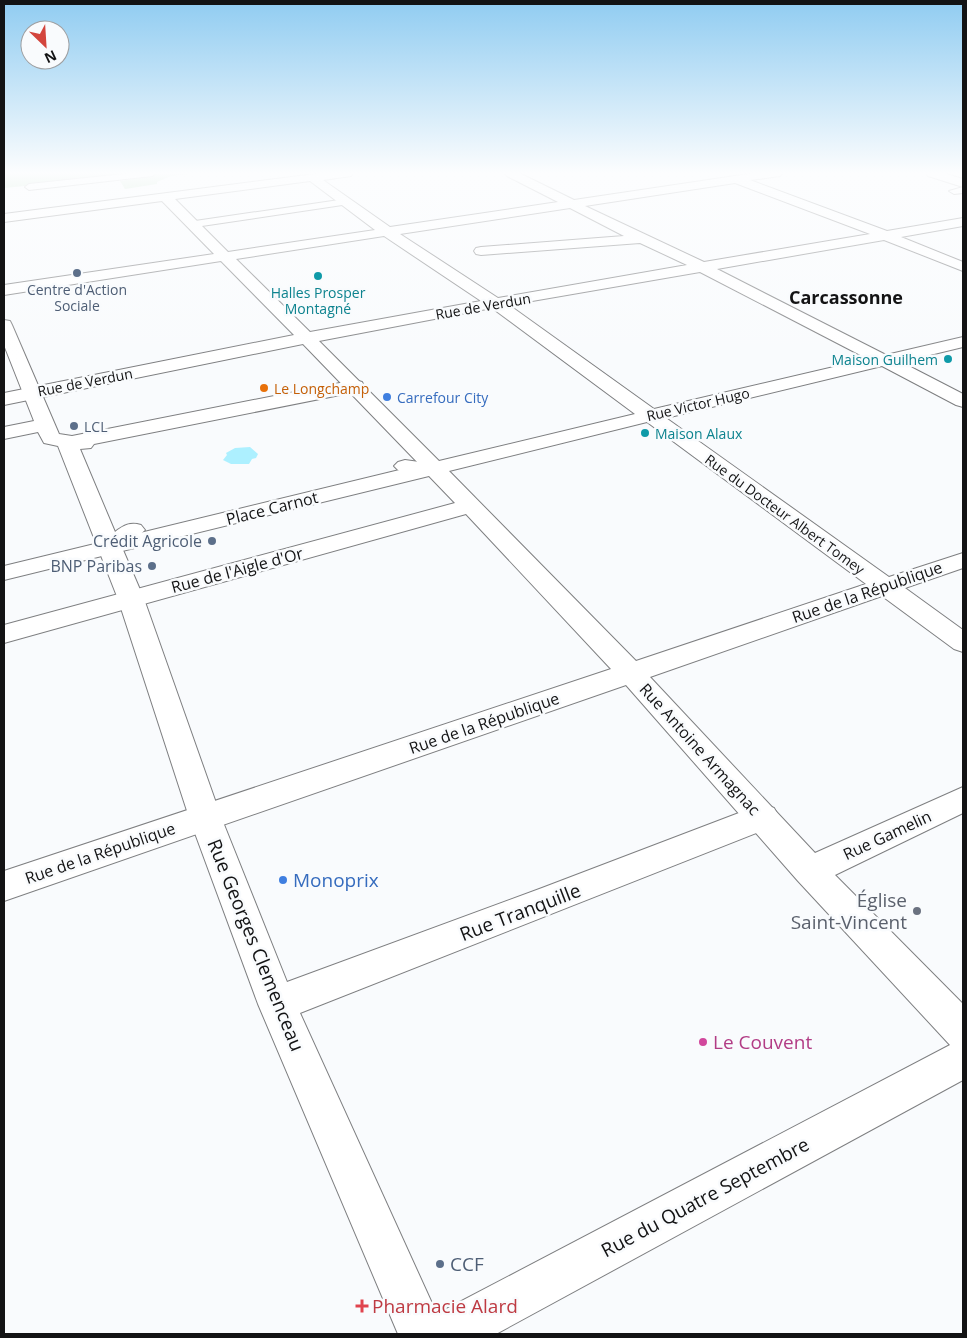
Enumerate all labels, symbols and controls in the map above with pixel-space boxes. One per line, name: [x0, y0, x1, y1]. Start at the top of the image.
north arrow: [20, 20, 70, 70]
text: N: [42, 46, 60, 68]
marker: Centre d'Action Sociale: [71, 267, 83, 279]
marker: Halles Prosper Montagné: [312, 270, 324, 282]
place label: Centre d'Action Sociale: [27, 280, 127, 315]
place label: Halles Prosper Montagné: [271, 283, 366, 318]
district label: Carcassonne: [789, 285, 903, 309]
street label: Rue de Verdun: [434, 288, 532, 324]
place label: Maison Guilhem: [832, 350, 938, 369]
marker: Maison Guilhem: [942, 353, 954, 365]
street label: Rue de Verdun: [36, 363, 134, 401]
place label: Le Longchamp: [274, 379, 369, 398]
marker: Le Longchamp: [258, 382, 270, 394]
street label: Rue Victor Hugo: [645, 383, 751, 425]
place label: Carrefour City: [397, 388, 489, 407]
marker: Carrefour City: [381, 391, 393, 403]
place label: LCL: [84, 417, 107, 436]
marker: LCL: [68, 420, 80, 432]
place label: Maison Alaux: [655, 424, 743, 443]
marker: Maison Alaux: [639, 427, 651, 439]
street label: Rue du Docteur Albert Tomey: [701, 450, 869, 579]
street label: Place Carnot: [224, 486, 321, 530]
place label: Crédit Agricole: [93, 530, 202, 552]
marker: Crédit Agricole: [206, 535, 218, 547]
street label: Rue de l'Aigle d'Or: [169, 542, 306, 598]
place label: BNP Paribas: [50, 555, 142, 577]
street label: Rue de la République: [789, 556, 945, 628]
marker: BNP Paribas: [146, 560, 158, 572]
street label: Rue Antoine Armagnac: [635, 678, 765, 820]
street label: Rue de la République: [406, 687, 562, 759]
street label: Rue Gamelin: [839, 805, 935, 865]
street label: Rue de la République: [22, 817, 178, 889]
street label: Rue Georges Clemenceau: [201, 835, 311, 1055]
place label: Monoprix: [293, 867, 379, 893]
marker: Monoprix: [277, 874, 289, 886]
street label: Rue Tranquille: [456, 877, 584, 947]
place label: Église Saint-Vincent: [791, 887, 907, 935]
marker: Église Saint-Vincent: [911, 905, 923, 917]
place label: Le Couvent: [713, 1029, 812, 1055]
marker: Le Couvent: [697, 1036, 709, 1048]
street label: Rue du Quatre Septembre: [596, 1131, 814, 1263]
place label: CCF: [450, 1251, 484, 1277]
marker: CCF: [434, 1258, 446, 1270]
place label: Pharmacie Alard: [372, 1293, 518, 1319]
marker: Pharmacie Alard: [356, 1300, 368, 1312]

